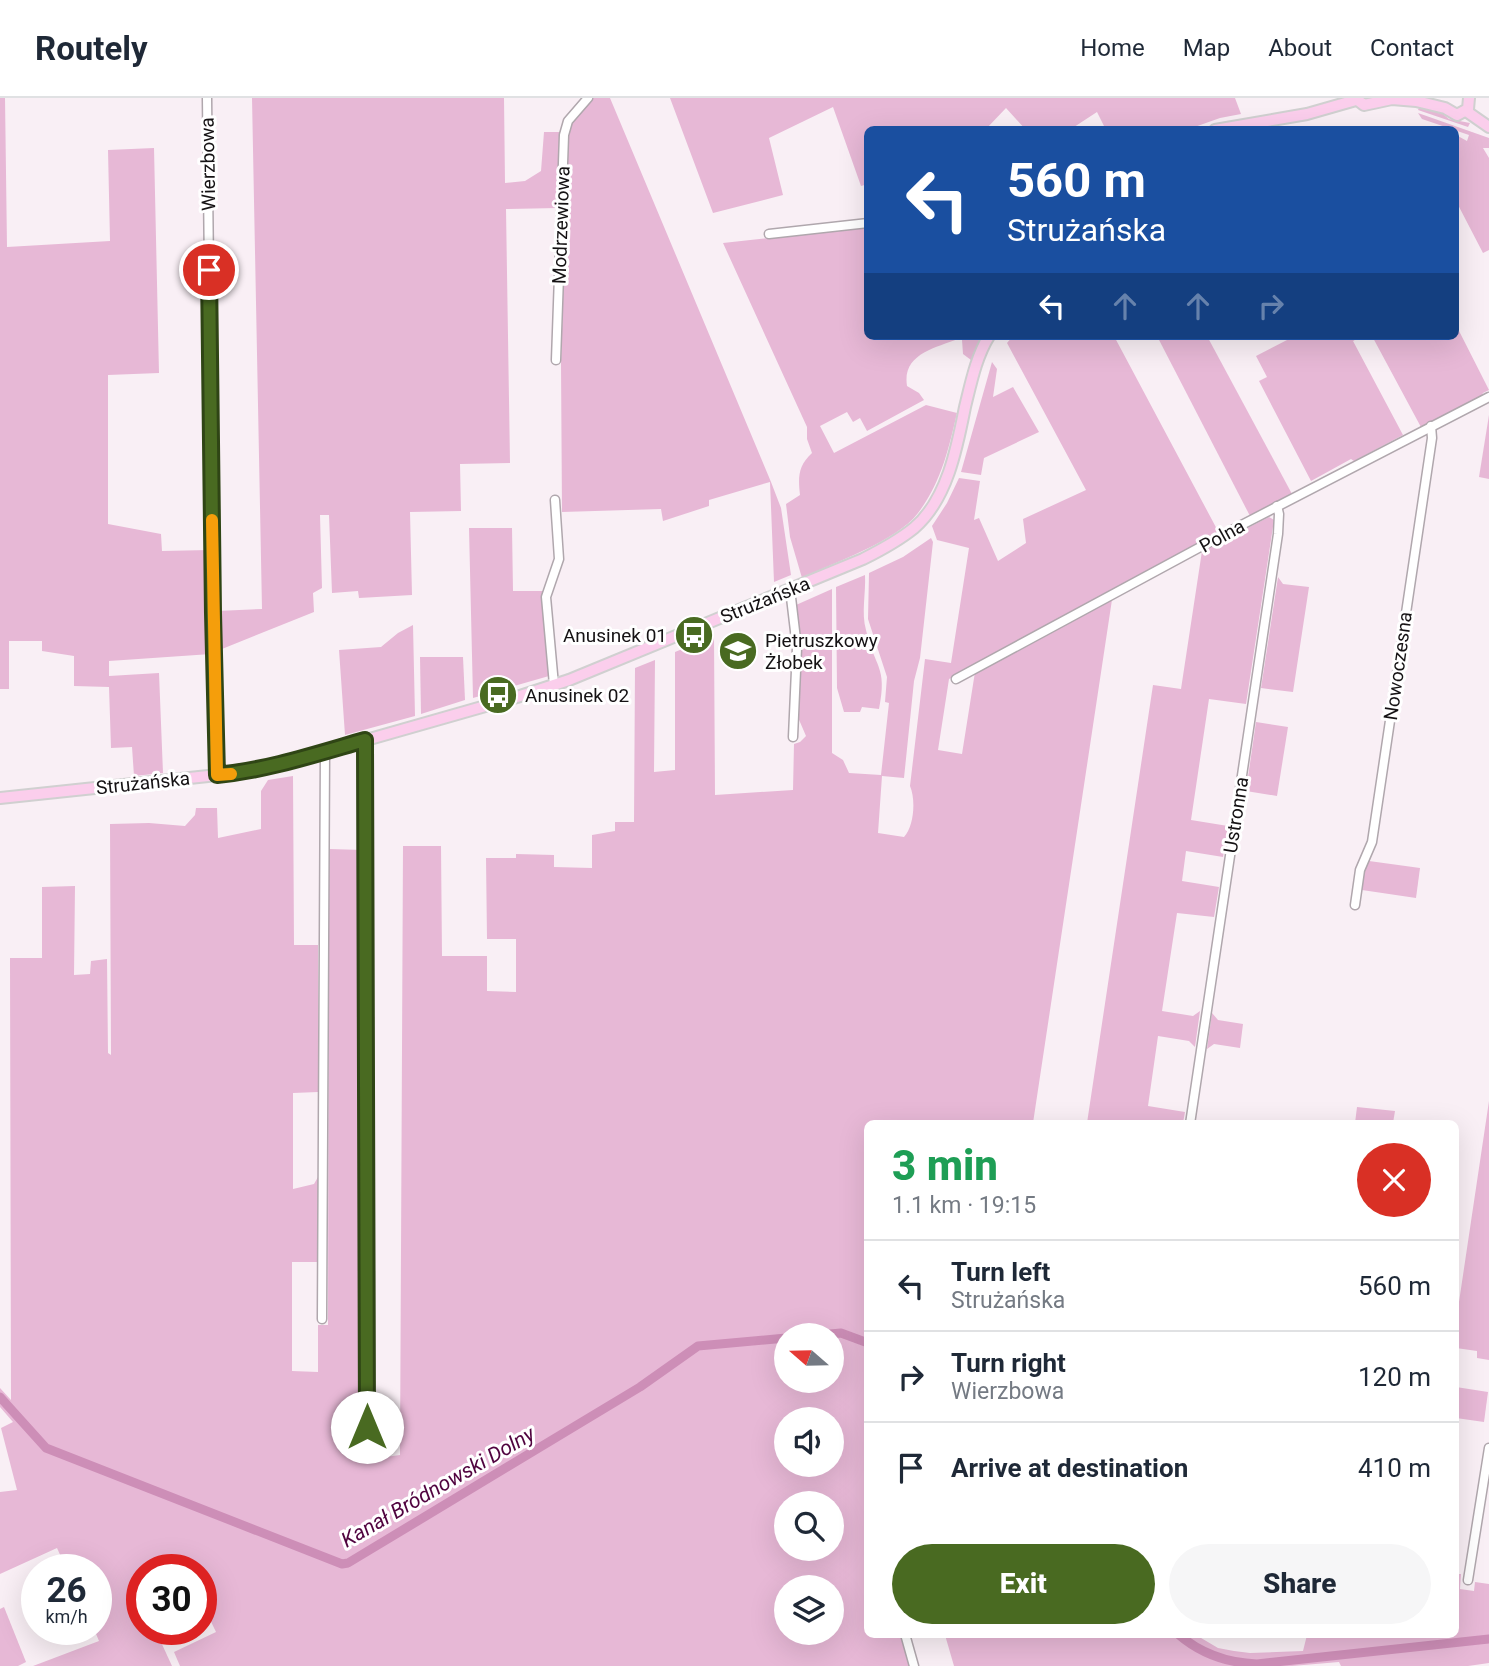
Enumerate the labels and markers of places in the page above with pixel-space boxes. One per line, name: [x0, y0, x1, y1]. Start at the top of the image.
pin: [179, 240, 239, 300]
bus stop icon: Anusinek 01: [673, 614, 715, 656]
place label: Anusinek 01: [563, 624, 667, 647]
place label: Pietruszkowy Żłobek: [765, 629, 878, 674]
school or university icon: Pietruszkowy Żłobek: [717, 630, 759, 672]
bus stop icon: Anusinek 02: [477, 674, 519, 716]
place label: Anusinek 02: [525, 684, 629, 707]

